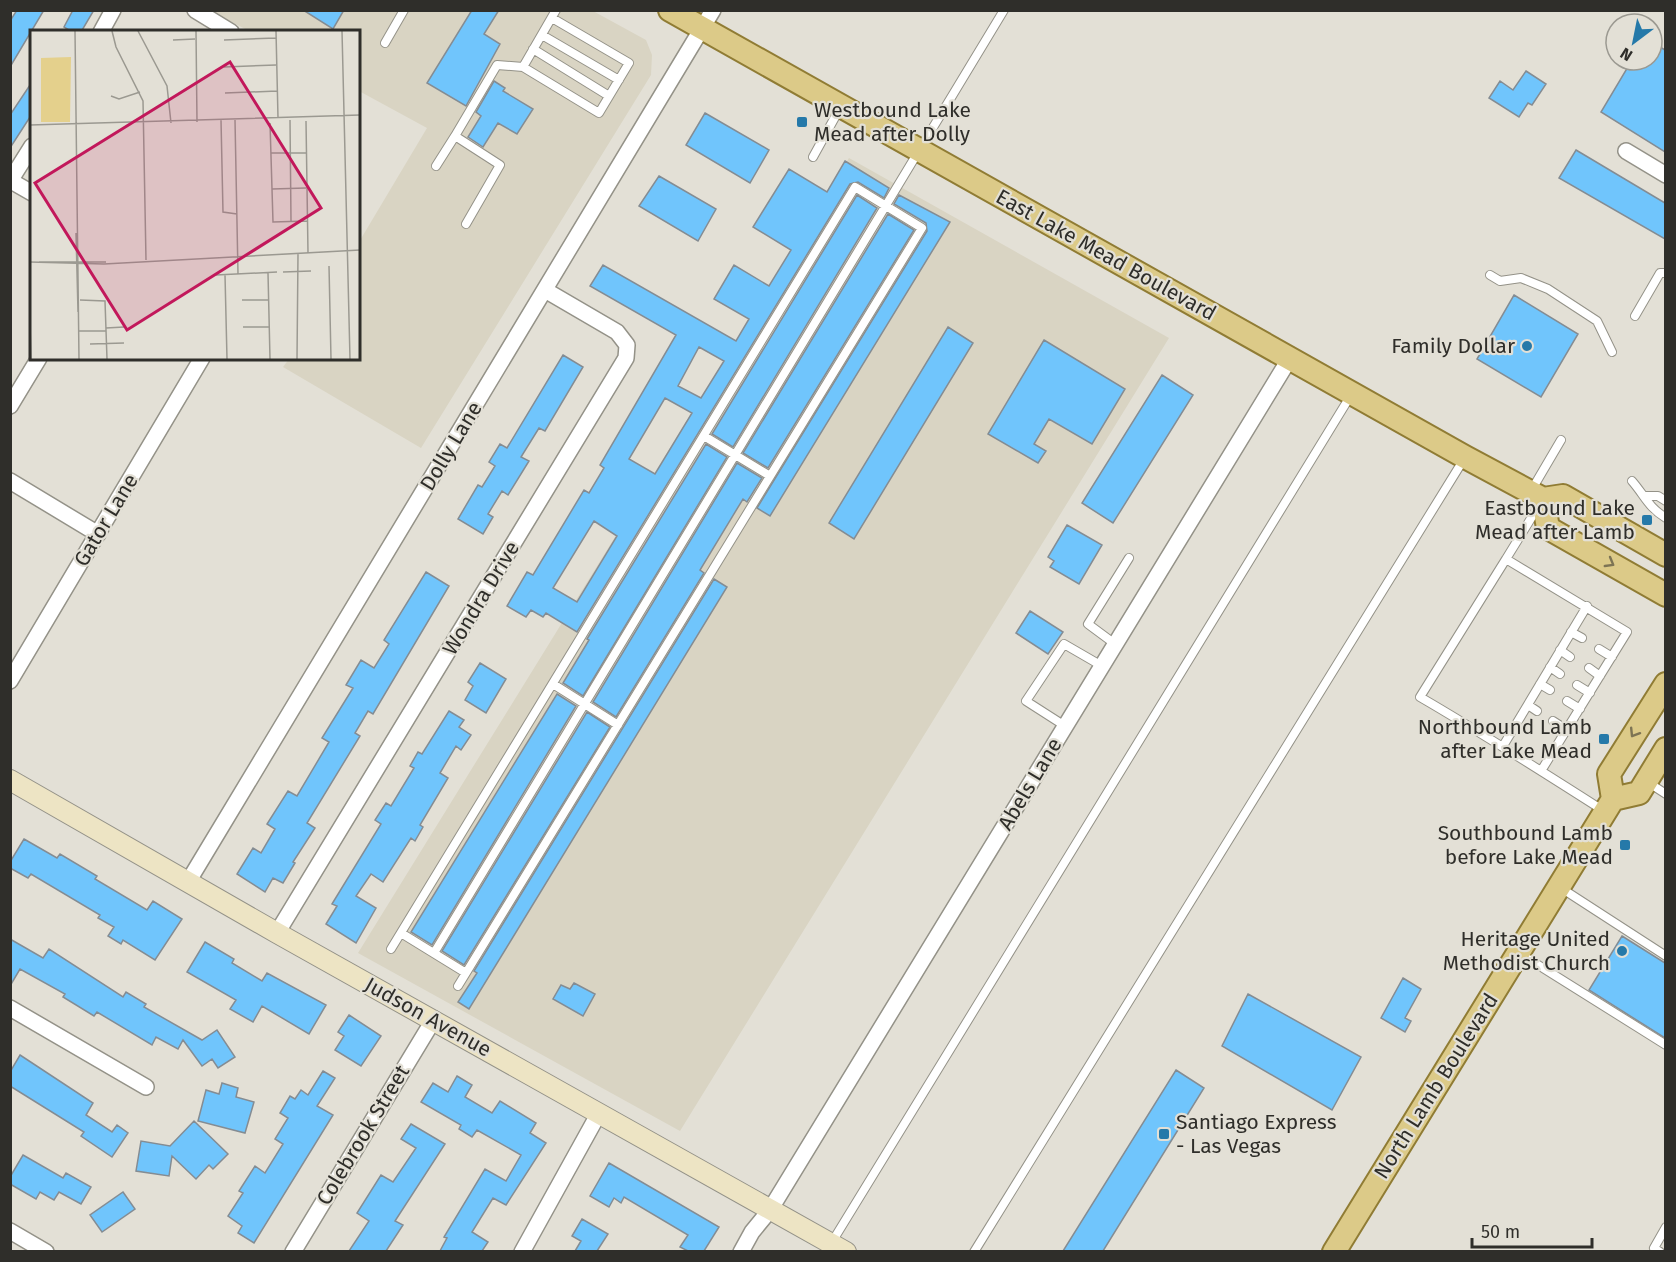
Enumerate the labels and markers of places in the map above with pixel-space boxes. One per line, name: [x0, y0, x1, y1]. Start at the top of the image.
place label: Westbound Lake Mead after Dolly: [814, 97, 971, 147]
marker: Westbound Lake Mead after Dolly: [795, 115, 809, 129]
place label: Family Dollar: [1391, 333, 1515, 359]
marker: Family Dollar: [1520, 339, 1534, 353]
place label: Eastbound Lake Mead after Lamb: [1475, 495, 1635, 545]
marker: Eastbound Lake Mead after Lamb: [1640, 513, 1654, 527]
place label: Northbound Lamb after Lake Mead: [1418, 714, 1592, 764]
marker: Northbound Lamb after Lake Mead: [1597, 732, 1611, 746]
place label: Southbound Lamb before Lake Mead: [1438, 820, 1613, 870]
marker: Southbound Lamb before Lake Mead: [1618, 838, 1632, 852]
place label: Heritage United Methodist Church: [1443, 926, 1610, 976]
marker: Heritage United Methodist Church: [1615, 944, 1629, 958]
place label: Santiago Express - Las Vegas: [1176, 1109, 1337, 1159]
marker: Santiago Express - Las Vegas: [1157, 1127, 1171, 1141]

